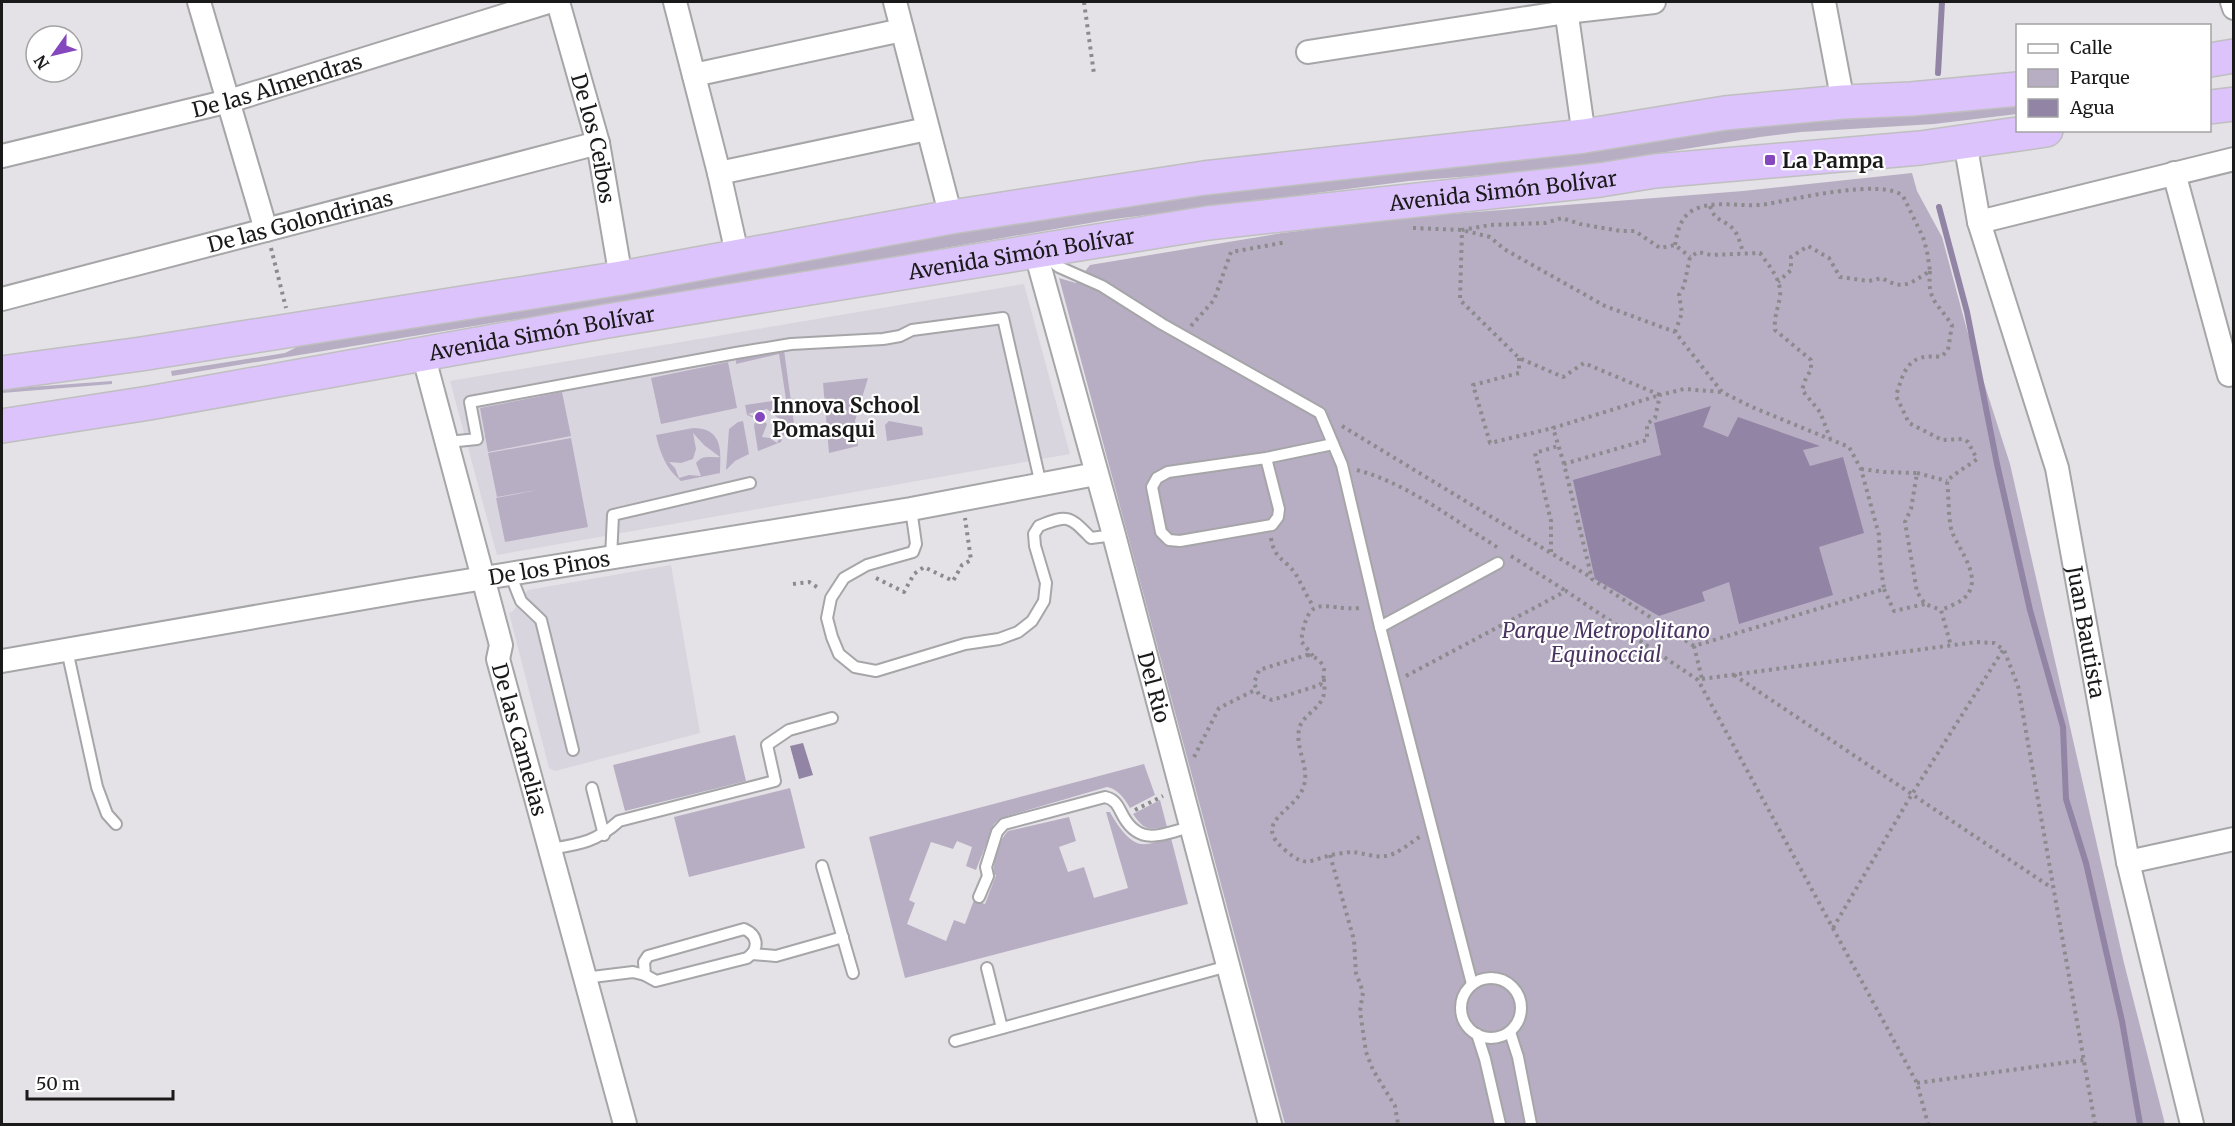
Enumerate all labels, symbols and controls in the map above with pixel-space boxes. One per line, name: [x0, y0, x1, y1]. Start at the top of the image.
north arrow: [24, 24, 84, 84]
legend: [2016, 24, 2211, 132]
text: Calle: [2070, 36, 2112, 59]
street label: De las Almendras: [189, 47, 365, 123]
text: N: [30, 51, 53, 73]
text: Parque: [2070, 66, 2130, 89]
street label: De los Ceibos: [565, 70, 622, 205]
text: Agua: [2069, 96, 2115, 119]
place label: La Pampa: [1782, 147, 1884, 174]
marker: La Pampa: [1763, 153, 1777, 167]
street label: Avenida Simón Bolívar: [1387, 164, 1619, 217]
street label: De las Golondrinas: [204, 184, 396, 258]
street label: Avenida Simón Bolívar: [905, 222, 1137, 285]
street label: Avenida Simón Bolívar: [426, 300, 657, 366]
place label: Innova School Pomasqui: [772, 392, 920, 443]
marker: Innova School Pomasqui: [753, 410, 767, 424]
street label: De los Pinos: [486, 544, 612, 591]
street label: Juan Bautista: [2061, 563, 2112, 700]
park label: Parque Metropolitano Equinoccial: [1502, 617, 1710, 668]
street label: Del Rio: [1132, 649, 1177, 725]
street label: De las Camelias: [486, 660, 554, 819]
scale bar: [27, 1063, 172, 1101]
text: 50 m: [36, 1072, 80, 1095]

